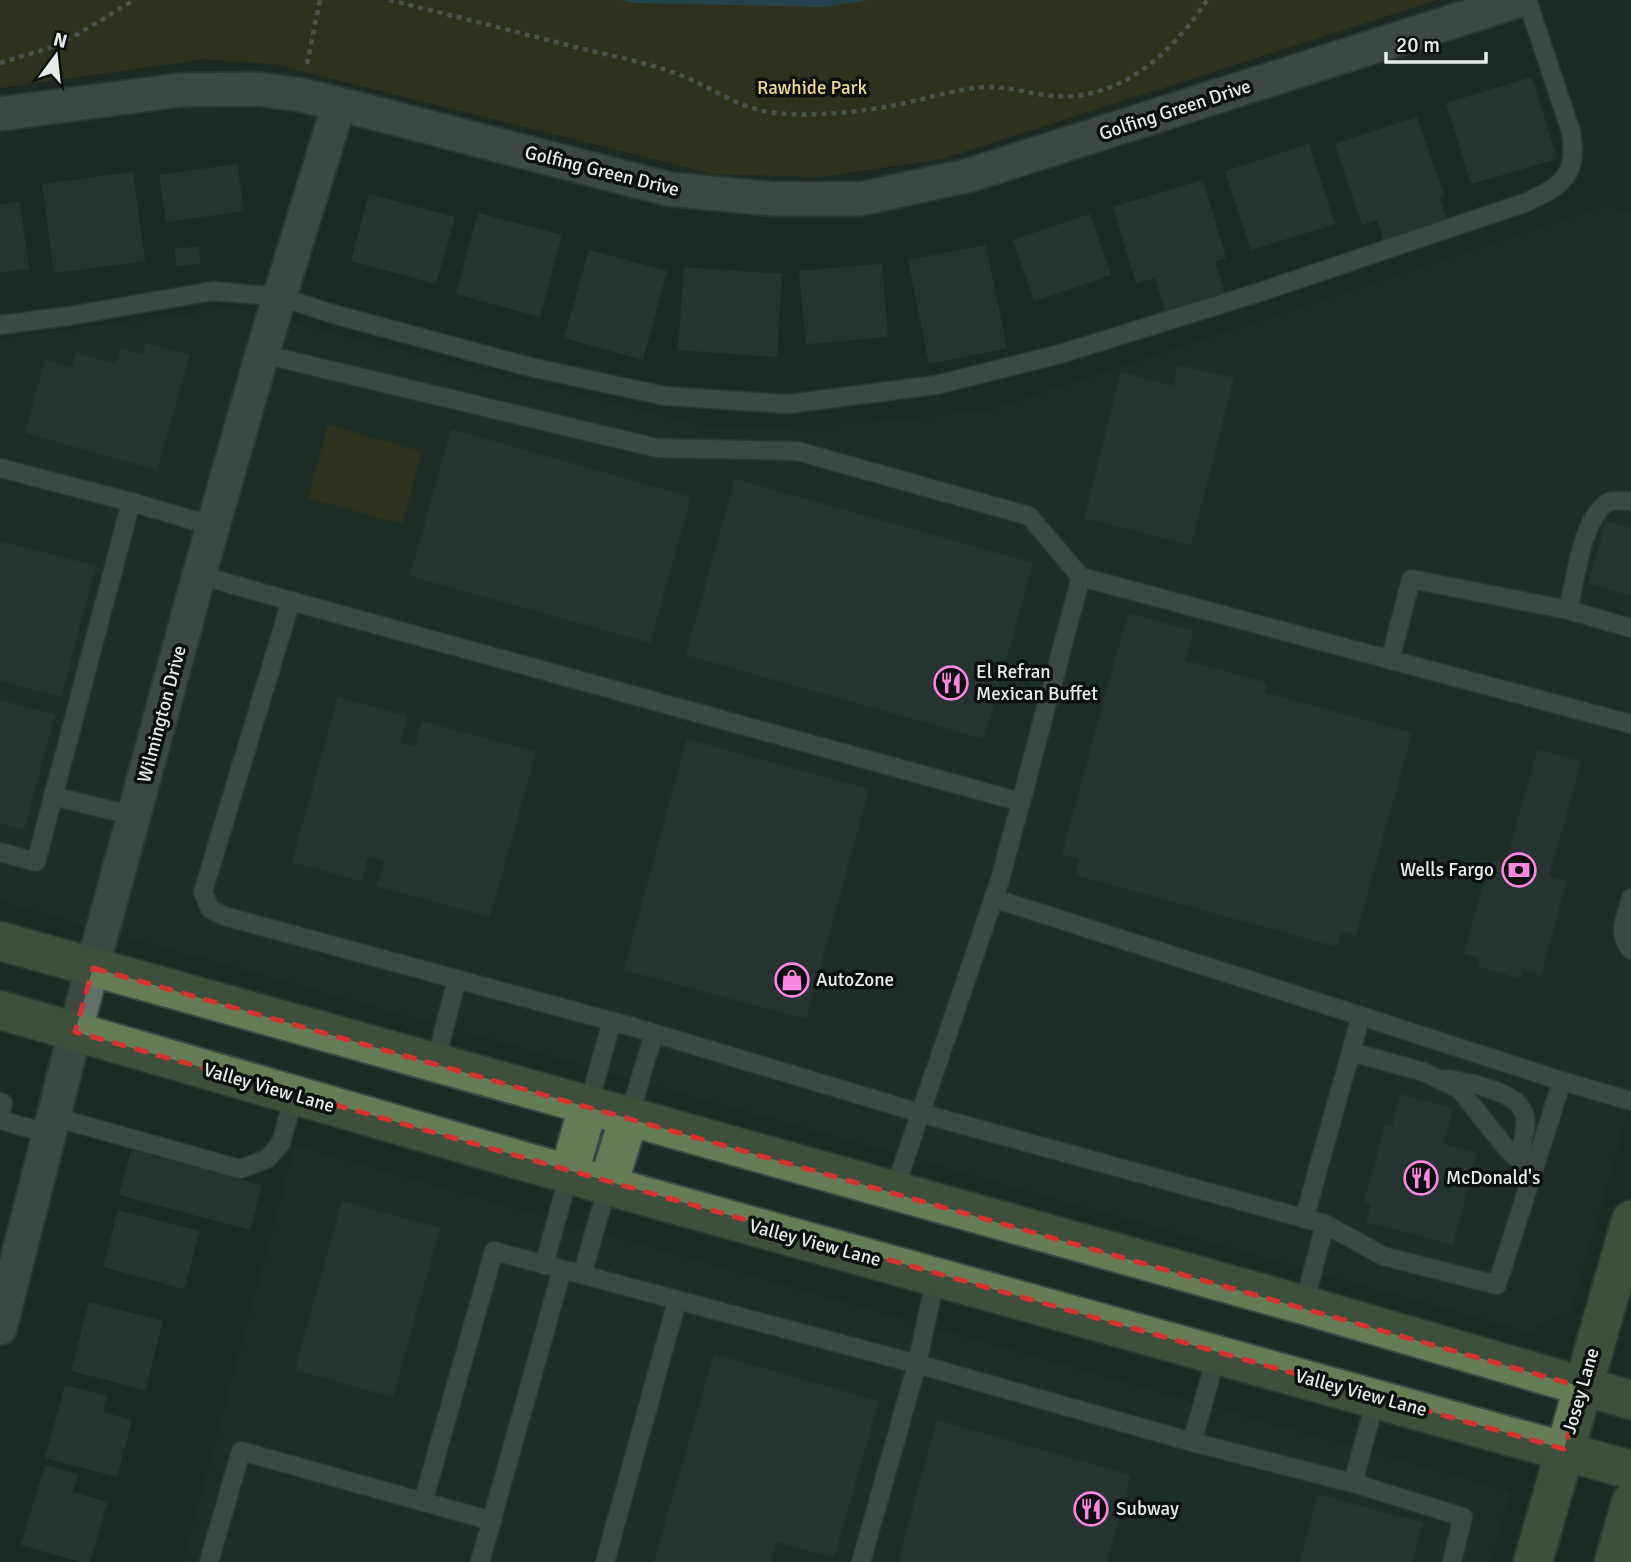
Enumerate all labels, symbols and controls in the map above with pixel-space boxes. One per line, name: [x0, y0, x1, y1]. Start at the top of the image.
north arrow: [21, 21, 91, 91]
scale bar: [1386, 21, 1486, 65]
text: N: [51, 27, 70, 54]
text: 20 m: [1396, 32, 1440, 58]
street label: Golfing Green Drive: [1096, 74, 1254, 146]
park label: Rawhide Park: [757, 76, 868, 100]
street label: Golfing Green Drive: [522, 140, 682, 202]
street label: Wilmington Drive: [132, 643, 192, 785]
place label: El Refran Mexican Buffet: [976, 660, 1098, 706]
restaurant icon: El Refran Mexican Buffet: [932, 664, 970, 702]
bank icon: Wells Fargo: [1500, 851, 1538, 889]
place label: Wells Fargo: [1400, 858, 1494, 882]
shop icon: AutoZone: [773, 961, 811, 999]
place label: AutoZone: [816, 968, 894, 992]
street label: Valley View Lane: [201, 1058, 337, 1118]
restaurant icon: McDonald's: [1402, 1159, 1440, 1197]
place label: McDonald's: [1446, 1166, 1540, 1190]
street label: Valley View Lane: [747, 1214, 883, 1272]
street label: Josey Lane: [1557, 1345, 1605, 1437]
street label: Valley View Lane: [1293, 1364, 1429, 1422]
restaurant icon: Subway: [1072, 1490, 1110, 1528]
place label: Subway: [1116, 1497, 1179, 1521]

